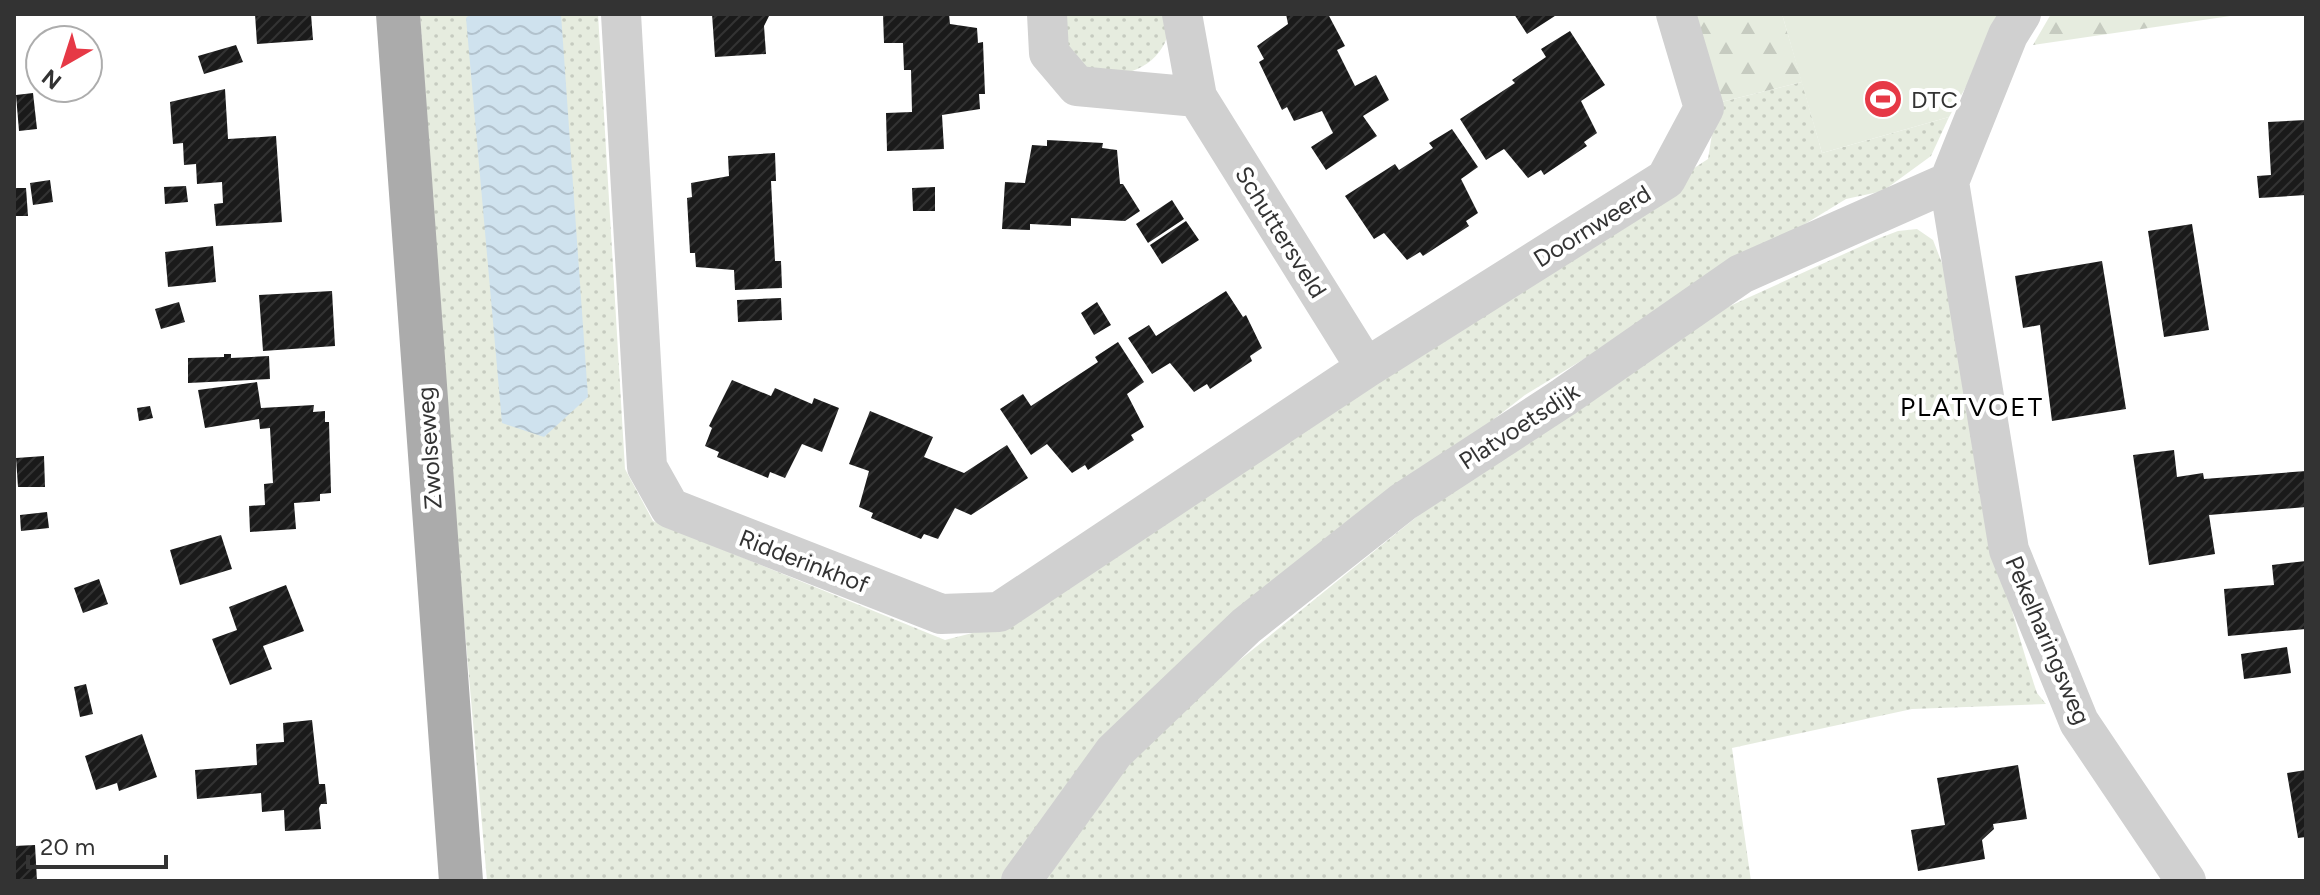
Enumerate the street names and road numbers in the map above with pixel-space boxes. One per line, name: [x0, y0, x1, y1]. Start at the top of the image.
street label: Schuttersveld: [1229, 161, 1333, 303]
street label: Doornweerd: [1528, 179, 1656, 273]
street label: Platvoetsdijk: [1453, 376, 1585, 476]
street label: Zwolseweg: [410, 386, 448, 510]
street label: Ridderinkhof: [735, 523, 873, 599]
street label: Pekelharingsweg: [1999, 551, 2097, 729]

